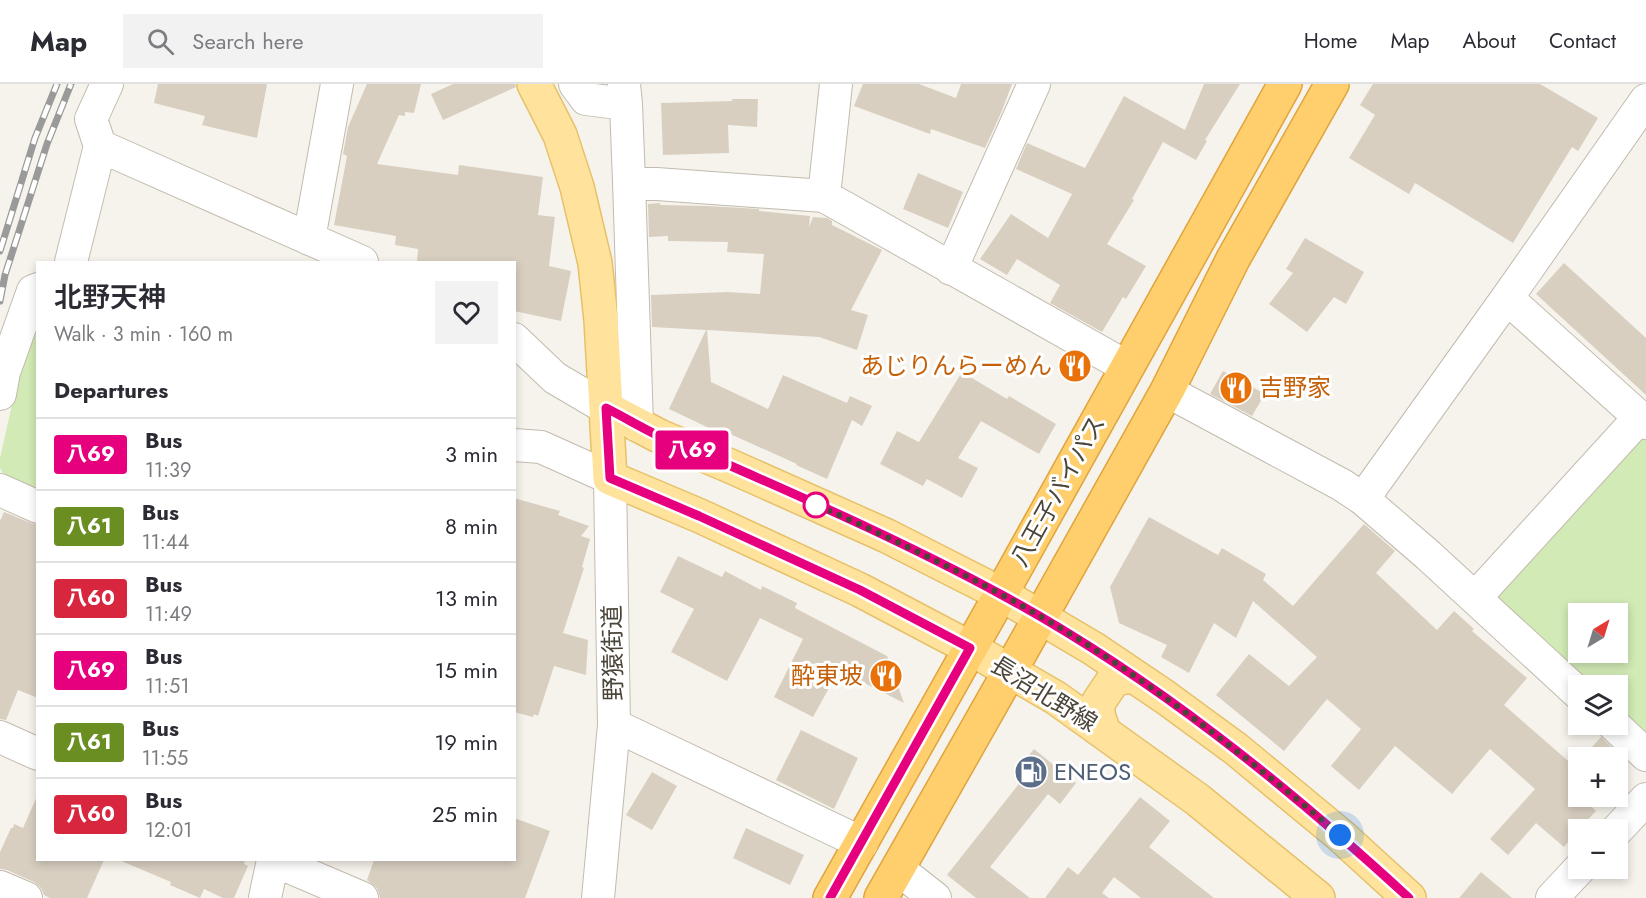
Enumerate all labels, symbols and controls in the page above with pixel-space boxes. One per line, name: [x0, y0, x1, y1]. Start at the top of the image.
search box: [123, 14, 543, 68]
text: Map: [30, 21, 87, 62]
icon: search: [144, 25, 177, 58]
text: Search here: [192, 25, 304, 57]
text: Home: [1304, 26, 1357, 56]
text: Map: [1390, 26, 1430, 56]
text: About: [1463, 26, 1516, 56]
text: Contact: [1549, 26, 1616, 56]
text: 北野天神: [54, 277, 166, 318]
button: heart: [435, 281, 498, 344]
text: Walk · 3 min · 160 m: [54, 320, 233, 349]
place label: あじりんらーめん: [860, 348, 1052, 383]
restaurant icon: あじりんらーめん: [1057, 348, 1093, 384]
restaurant icon: 吉野家: [1218, 370, 1254, 406]
place label: 吉野家: [1259, 370, 1331, 405]
text: Departures: [54, 374, 168, 406]
street label: 八王子バイパス: [1002, 409, 1113, 573]
text: Bus: [145, 424, 182, 456]
line badge: 八69: [658, 430, 726, 470]
text: 八69: [667, 435, 717, 465]
text: 3 min: [445, 438, 498, 470]
text: 八69: [66, 439, 115, 469]
text: 11:39: [145, 456, 192, 485]
unlabelled marker: [803, 492, 829, 518]
text: Bus: [142, 496, 179, 528]
text: 8 min: [445, 510, 498, 542]
text: 八61: [66, 511, 112, 541]
text: 11:44: [142, 528, 189, 557]
text: Bus: [145, 568, 182, 600]
text: 13 min: [435, 582, 498, 614]
text: 八60: [66, 583, 115, 613]
text: 11:49: [145, 600, 192, 629]
north arrow: [1568, 603, 1628, 663]
map controls: [1568, 603, 1628, 879]
street label: 野猿街道: [594, 605, 631, 701]
text: Bus: [145, 640, 182, 672]
street label: 長沼北野線: [984, 647, 1104, 740]
text: 15 min: [435, 654, 498, 686]
text: 八69: [66, 655, 115, 685]
place label: 酔東坡: [791, 658, 863, 693]
restaurant icon: 酔東坡: [868, 658, 904, 694]
text: 11:51: [145, 672, 189, 701]
button: layers: [1568, 675, 1628, 735]
text: Bus: [142, 712, 179, 744]
text: 19 min: [434, 726, 498, 758]
text: 八61: [66, 727, 112, 757]
text: 11:55: [142, 744, 188, 773]
button: +: [1568, 747, 1628, 807]
fuel station icon: ENEOS: [1013, 754, 1049, 790]
place label: ENEOS: [1054, 754, 1131, 789]
text: Bus: [145, 784, 182, 816]
text: 25 min: [432, 798, 498, 830]
text: 八60: [66, 799, 115, 829]
text: 12:01: [145, 816, 192, 845]
button: −: [1568, 819, 1628, 879]
your location: [1325, 820, 1355, 850]

